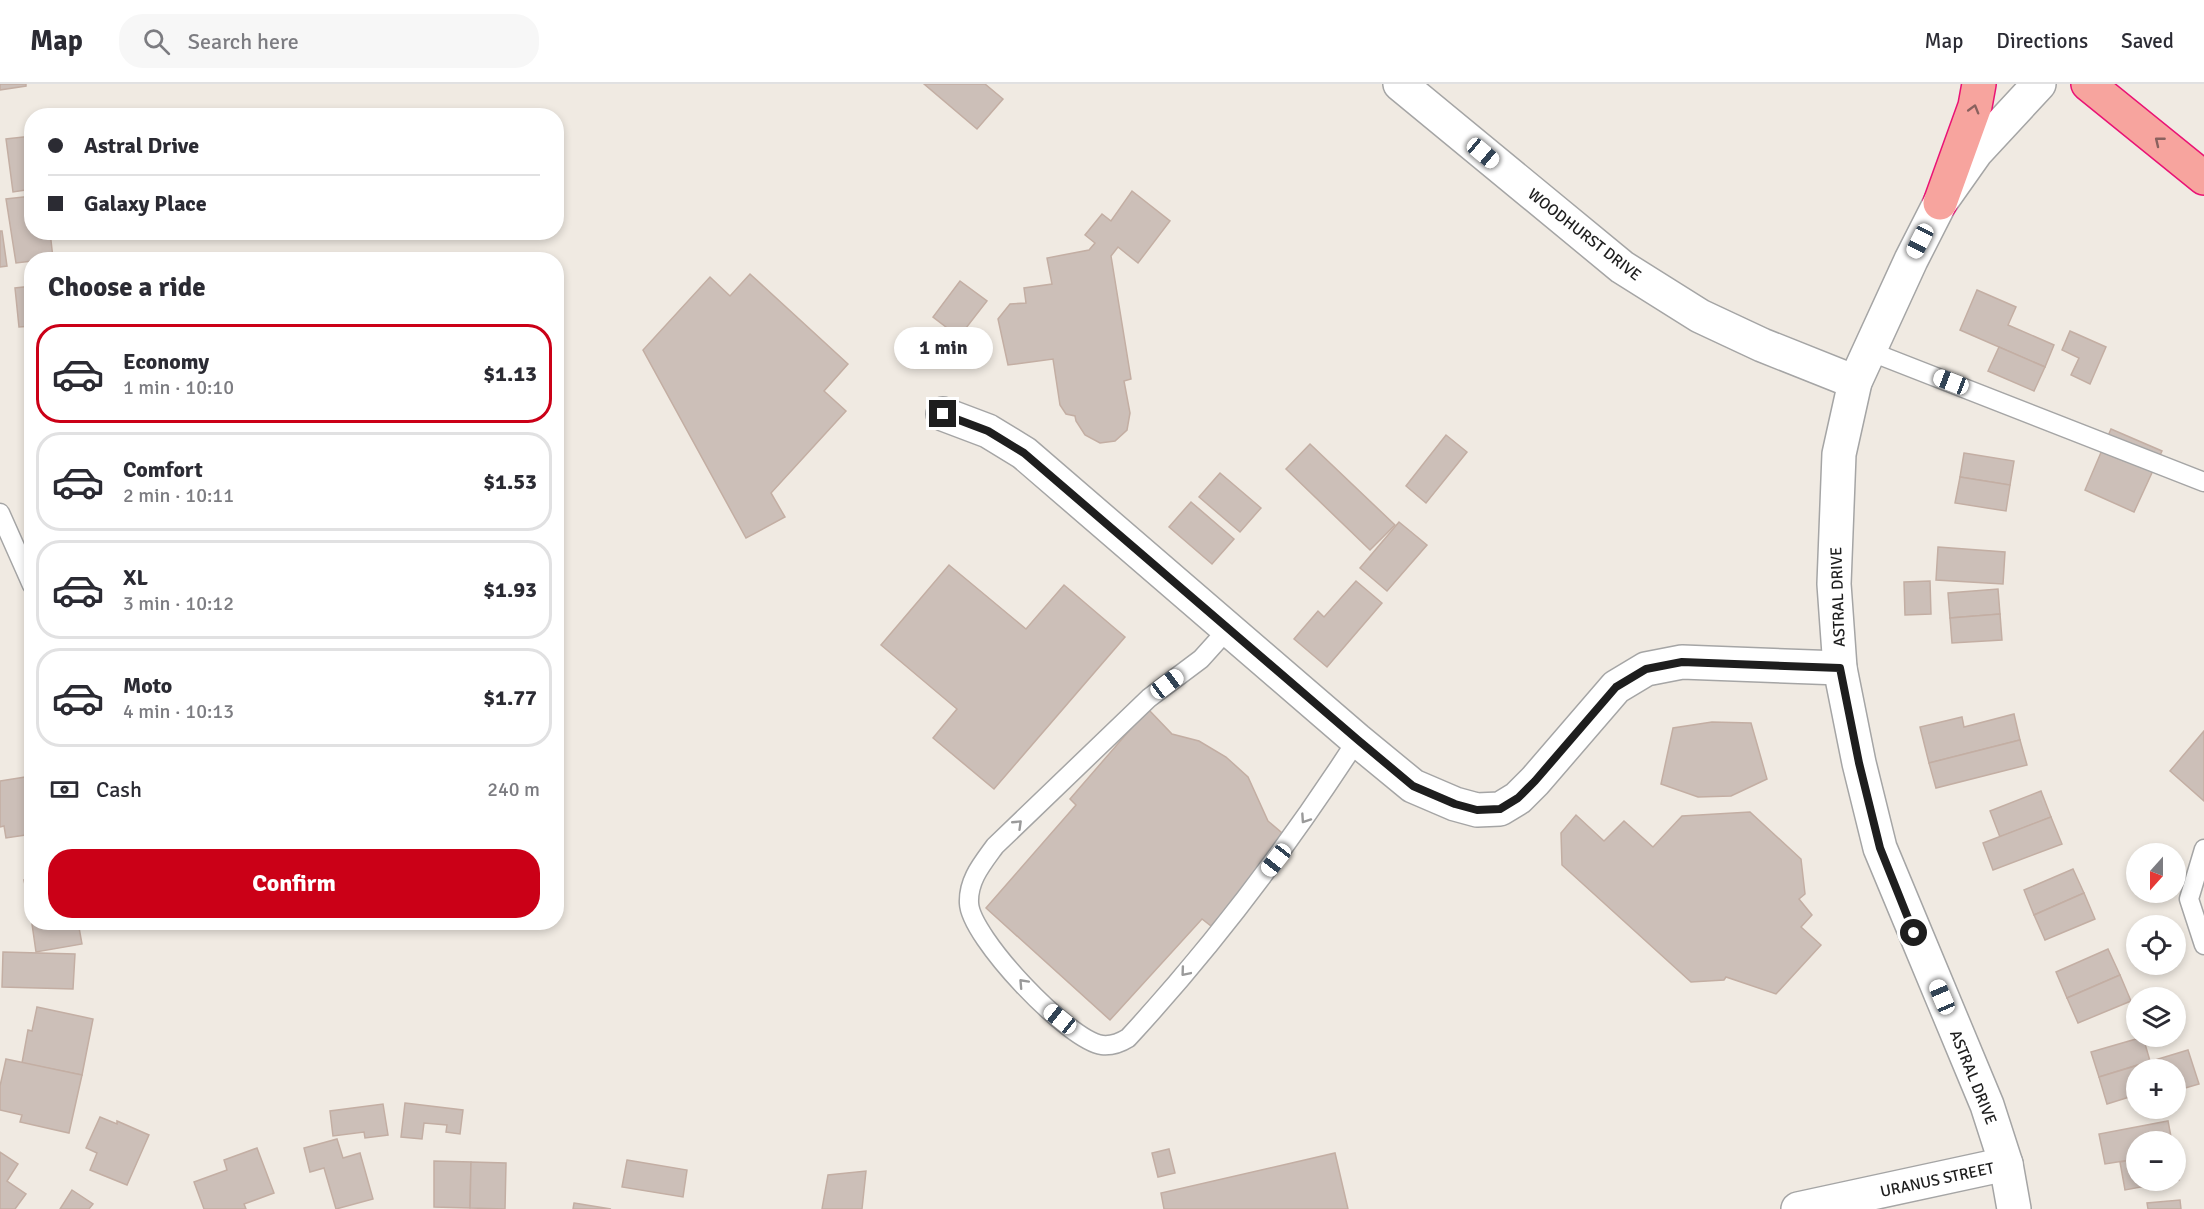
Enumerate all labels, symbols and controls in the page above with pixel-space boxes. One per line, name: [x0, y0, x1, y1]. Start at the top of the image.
search box: [119, 14, 539, 68]
text: Map: [30, 24, 83, 58]
icon: search: [140, 25, 173, 58]
text: Search here: [188, 28, 299, 55]
text: Map: [1925, 28, 1963, 54]
text: Directions: [1996, 28, 2088, 54]
text: Saved: [2121, 28, 2174, 54]
one-way arrow: [1967, 104, 1979, 115]
text: Astral Drive: [84, 132, 199, 159]
car: [1463, 135, 1503, 171]
one-way arrow: [2154, 137, 2165, 148]
street label: WOODHURST DRIVE: [1524, 184, 1645, 285]
text: Galaxy Place: [84, 190, 207, 217]
car: [1904, 221, 1936, 261]
text: Choose a ride: [48, 271, 206, 304]
callout: 1 min: [894, 327, 992, 369]
text: 1 min: [919, 335, 968, 360]
icon: car: [51, 347, 105, 401]
text: Economy: [123, 348, 209, 375]
text: $1.13: [483, 360, 537, 387]
car: [1931, 367, 1971, 397]
text: 1 min · 10:10: [123, 375, 234, 400]
route end: [929, 400, 956, 427]
icon: car: [51, 455, 105, 509]
text: Comfort: [123, 456, 203, 483]
text: $1.53: [483, 468, 537, 495]
text: 2 min · 10:11: [123, 483, 234, 508]
street label: ASTRAL DRIVE: [1826, 547, 1850, 647]
icon: car: [51, 563, 105, 617]
text: XL: [123, 564, 148, 591]
text: $1.93: [483, 576, 537, 603]
text: 3 min · 10:12: [123, 591, 234, 616]
car: [1147, 666, 1187, 702]
icon: car: [51, 671, 105, 725]
text: Moto: [123, 672, 172, 699]
text: $1.77: [483, 684, 537, 711]
text: 4 min · 10:13: [123, 699, 234, 724]
icon: cash: [48, 773, 81, 806]
text: Cash: [96, 776, 142, 803]
text: 240 m: [487, 777, 540, 802]
one-way arrow: [1301, 812, 1312, 823]
one-way arrow: [1012, 820, 1022, 831]
car: [1258, 840, 1294, 880]
north arrow: [2126, 843, 2186, 903]
map controls: [2126, 843, 2186, 1191]
button: Confirm: [48, 849, 540, 918]
button: locate: [2126, 915, 2186, 975]
route start: [1900, 919, 1927, 946]
one-way arrow: [1181, 965, 1192, 976]
car: [1927, 977, 1957, 1017]
one-way arrow: [1019, 980, 1030, 990]
button: layers: [2126, 987, 2186, 1047]
car: [1040, 1001, 1080, 1037]
street label: ASTRAL DRIVE: [1945, 1027, 2001, 1128]
button: +: [2126, 1059, 2186, 1119]
button: −: [2126, 1131, 2186, 1191]
street label: URANUS STREET: [1878, 1158, 1996, 1202]

